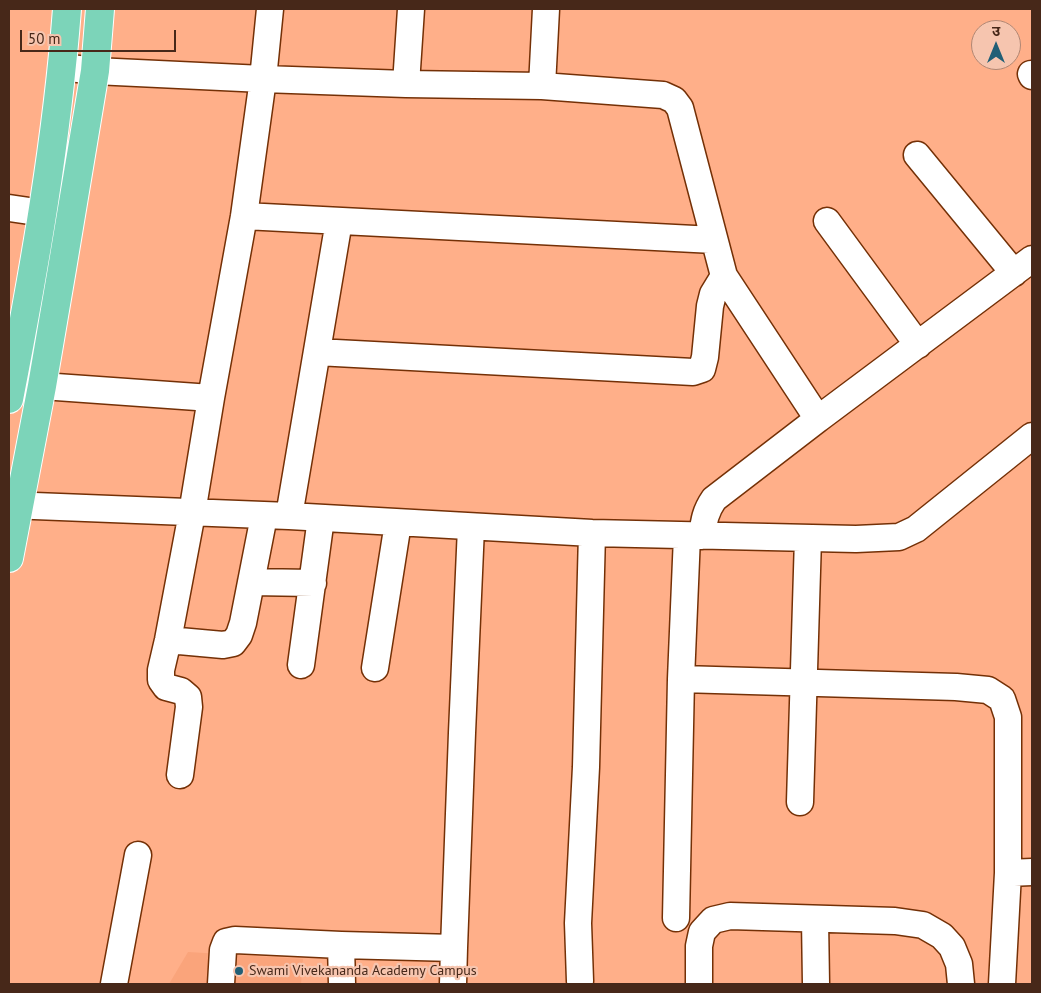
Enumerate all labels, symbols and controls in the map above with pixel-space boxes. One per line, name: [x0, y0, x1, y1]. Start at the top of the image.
scale bar: [22, 20, 179, 52]
north arrow: [971, 20, 1021, 70]
text: उ: [992, 22, 1000, 40]
text: 50 m: [28, 29, 61, 48]
place label: Swami Vivekananda Academy Campus: [249, 963, 477, 979]
marker: Swami Vivekananda Academy Campus: [233, 965, 245, 977]

